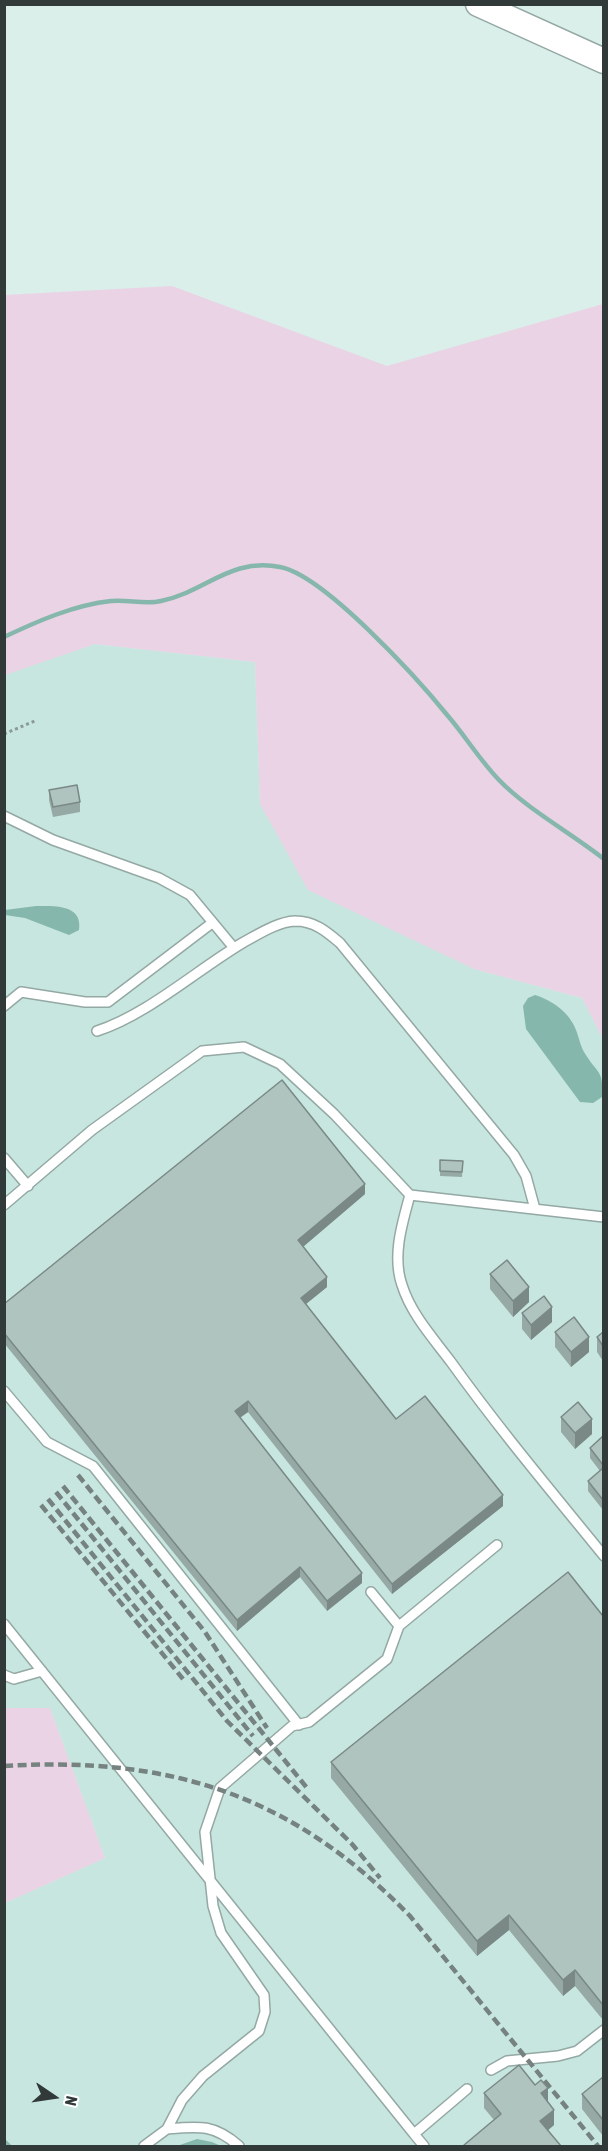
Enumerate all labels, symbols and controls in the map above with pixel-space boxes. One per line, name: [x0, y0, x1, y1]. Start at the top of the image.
north arrow: [24, 2067, 84, 2127]
text: N: [62, 2094, 81, 2108]

